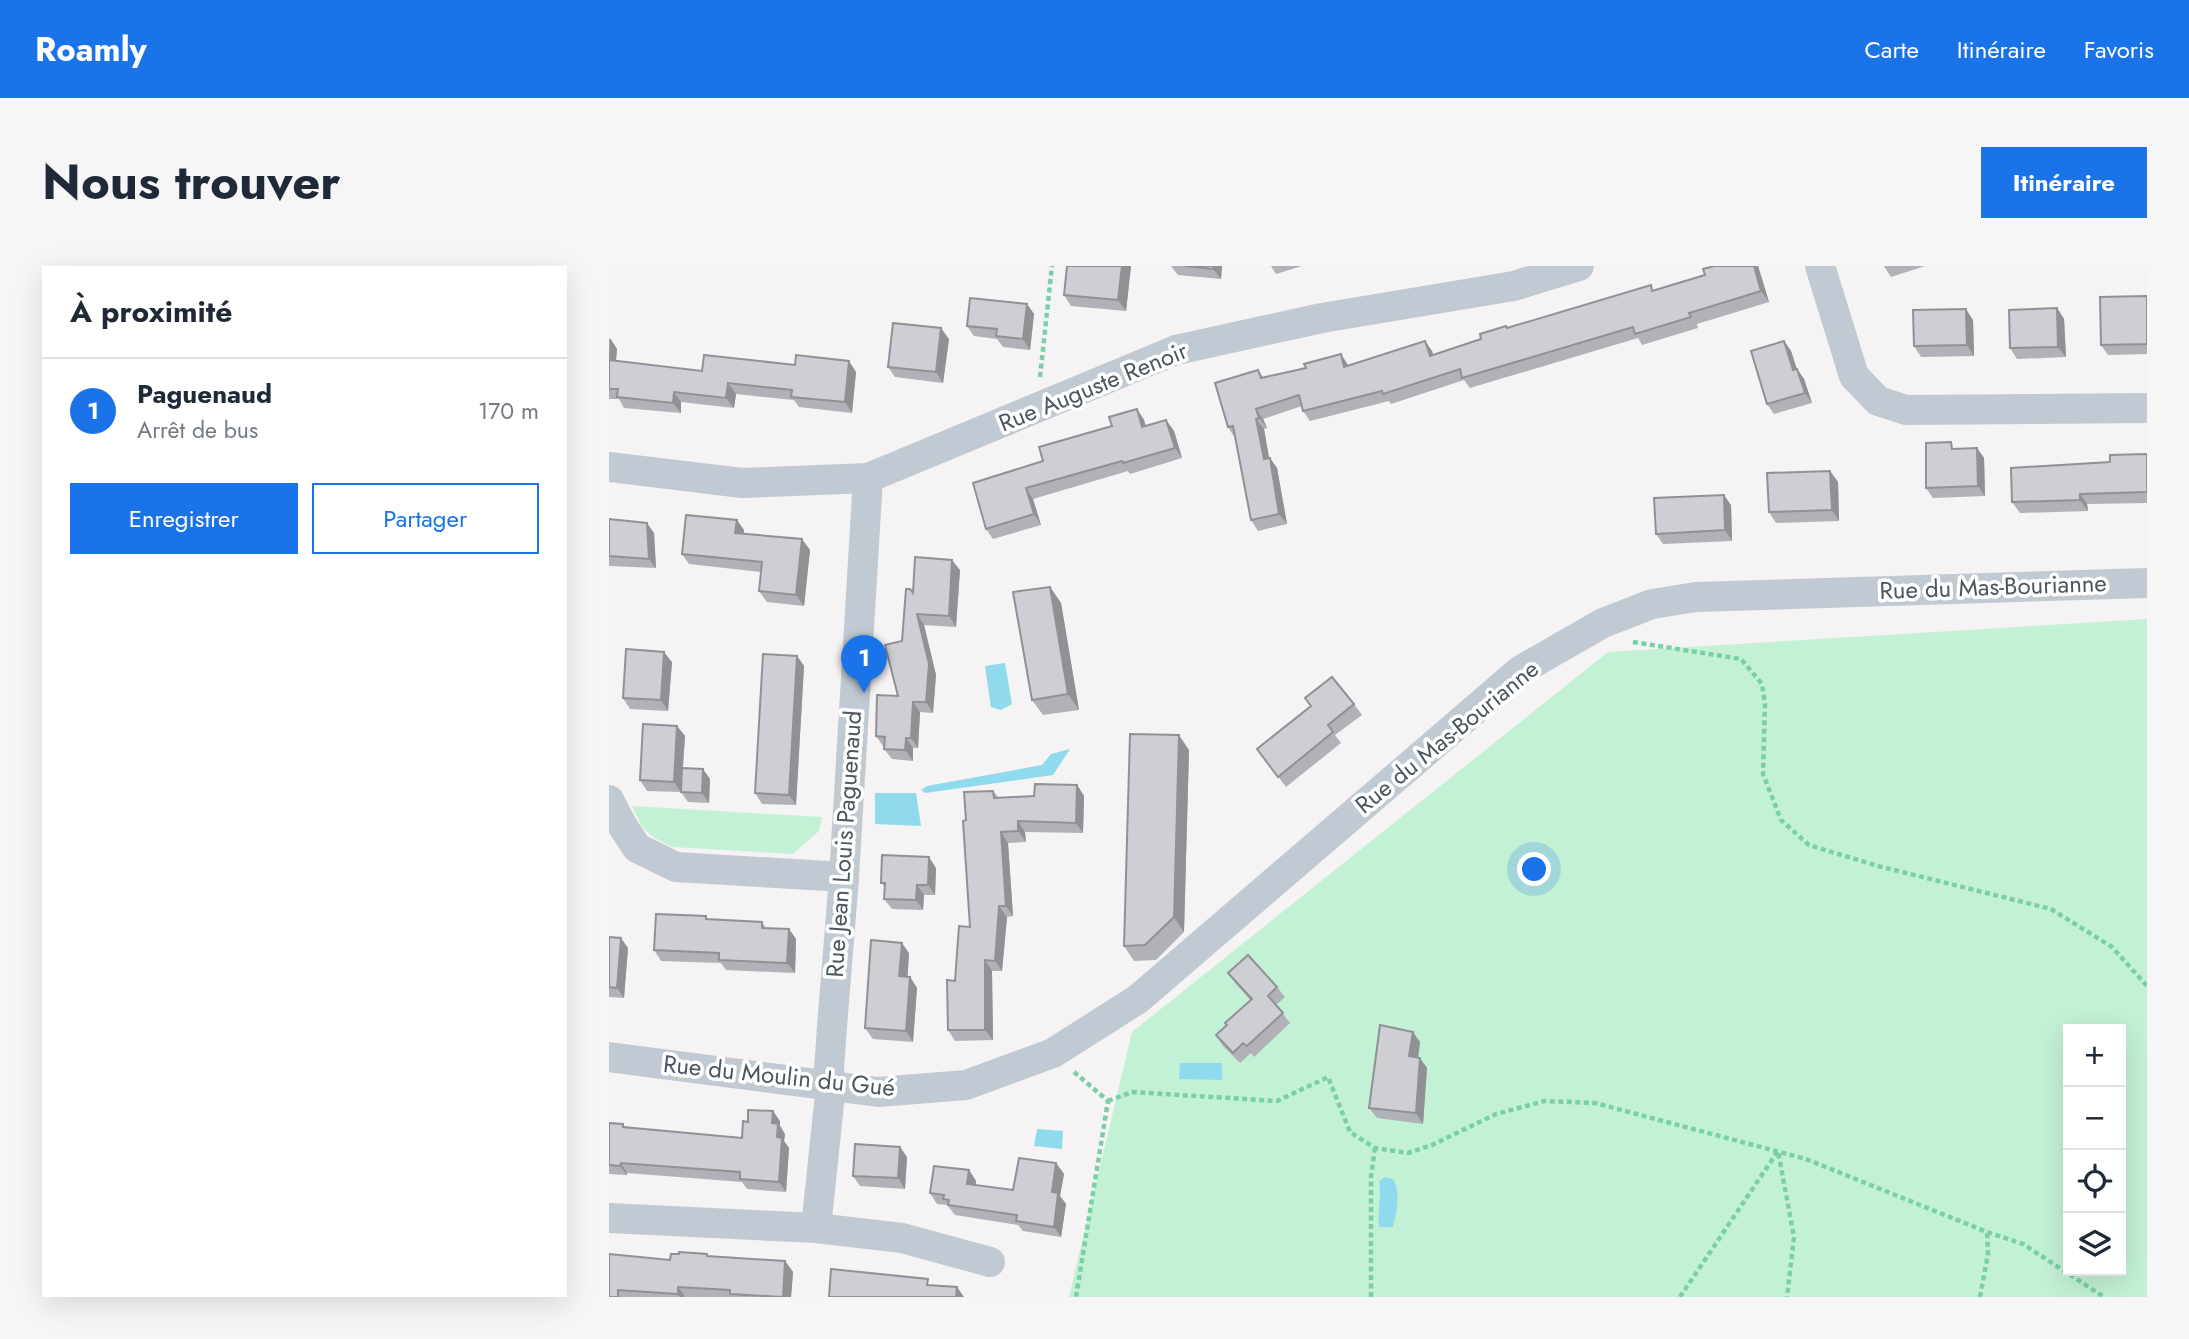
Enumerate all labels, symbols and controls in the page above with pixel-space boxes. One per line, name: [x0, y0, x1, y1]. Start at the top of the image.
text: Roamly: [35, 26, 147, 73]
text: Carte: [1864, 32, 1919, 67]
text: Itinéraire: [1957, 32, 2046, 67]
text: Favoris: [2084, 32, 2154, 67]
text: Nous trouver: [42, 147, 340, 217]
button: Itinéraire: [1981, 147, 2147, 218]
text: À proximité: [70, 290, 233, 333]
street label: Rue Auguste Renoir: [993, 332, 1193, 440]
text: Paguenaud: [137, 375, 272, 413]
text: 1: [87, 394, 99, 428]
text: 170 m: [478, 394, 539, 428]
text: Arrêt de bus: [137, 413, 258, 447]
button: Enregistrer: [70, 483, 298, 554]
button: Partager: [312, 483, 539, 554]
street label: Rue du Mas-Bourianne: [1879, 565, 2107, 608]
pin: 1: [841, 635, 887, 693]
street label: Rue du Mas-Bourianne: [1347, 651, 1546, 822]
street label: Rue Jean Louis Paguenaud: [817, 709, 870, 979]
your location: [1517, 852, 1551, 886]
map controls: [2063, 1024, 2126, 1276]
button: +: [2063, 1024, 2126, 1087]
street label: Rue du Moulin du Gué: [661, 1046, 897, 1105]
button: −: [2063, 1087, 2126, 1150]
button: locate: [2063, 1150, 2126, 1213]
button: layers: [2063, 1213, 2126, 1276]

